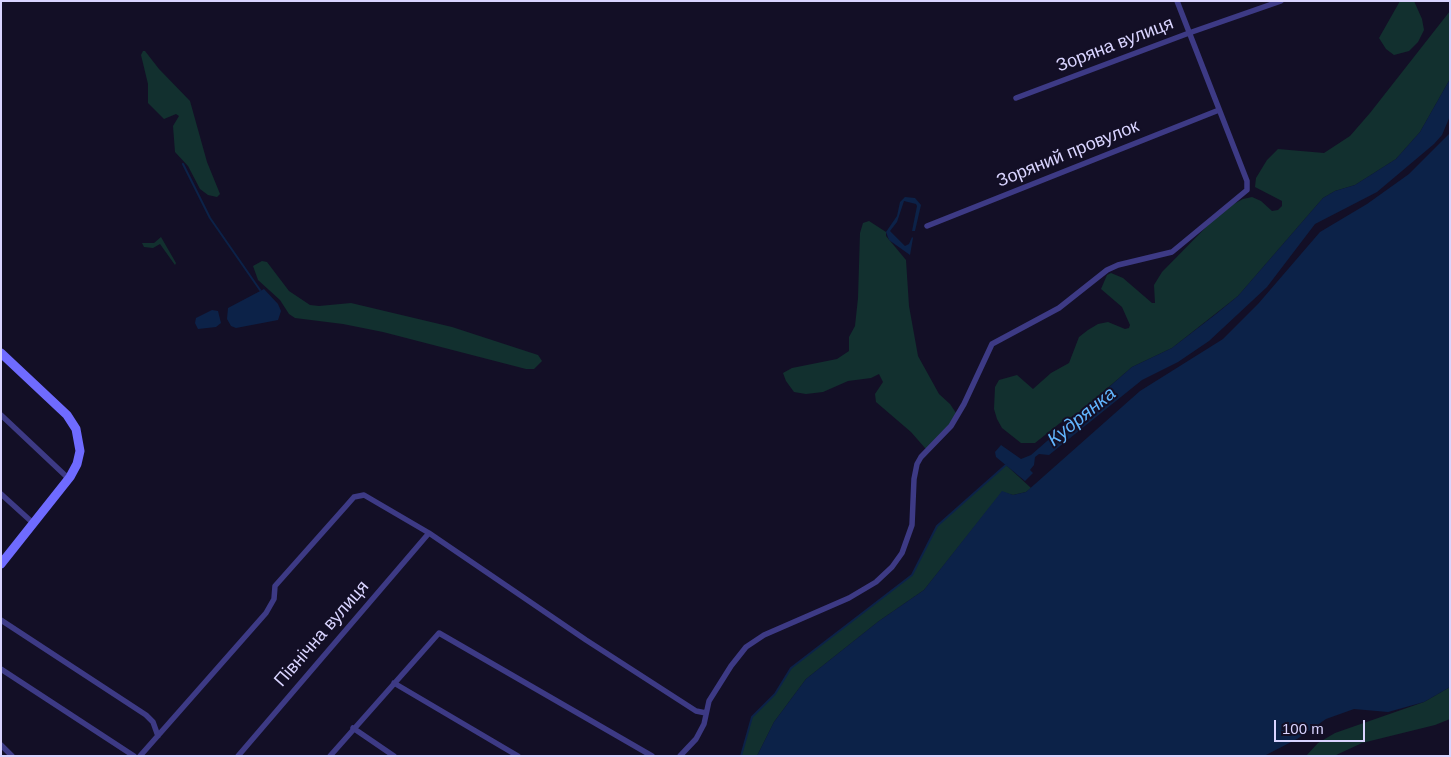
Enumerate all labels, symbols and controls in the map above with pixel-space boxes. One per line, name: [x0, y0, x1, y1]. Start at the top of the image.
street label: Зоряна вулиця: [1053, 13, 1177, 77]
street label: Зоряний провулок: [994, 116, 1142, 192]
water label: Кудрянка: [1043, 383, 1121, 451]
street label: Північна вулиця: [270, 577, 374, 691]
scale bar: [1276, 710, 1367, 742]
text: 100 m: [1282, 720, 1324, 737]

